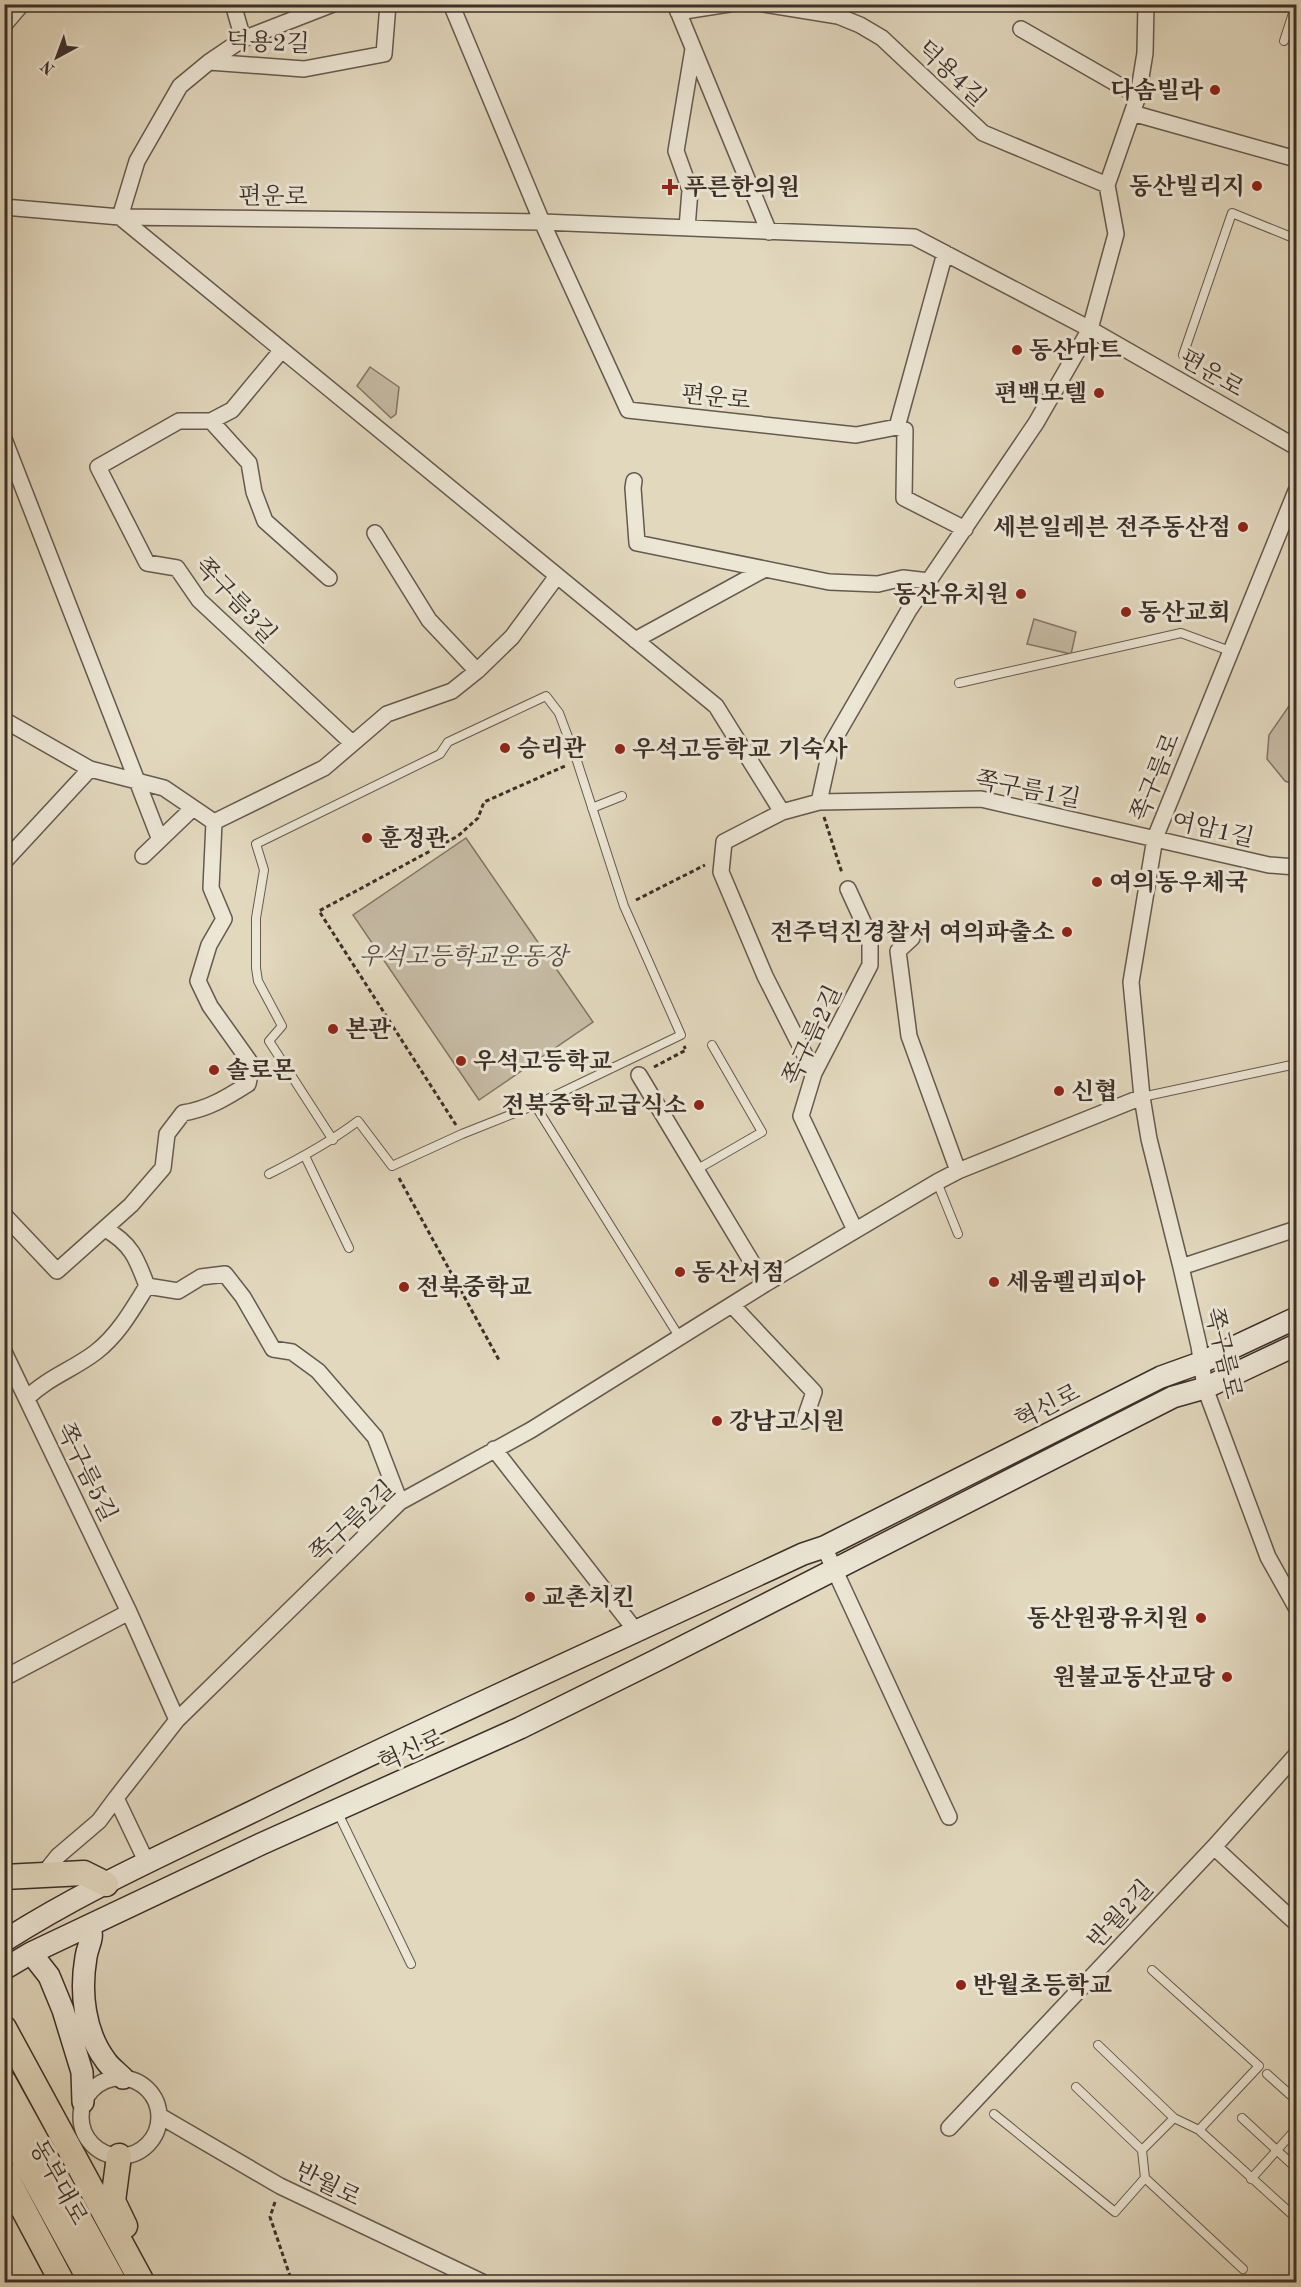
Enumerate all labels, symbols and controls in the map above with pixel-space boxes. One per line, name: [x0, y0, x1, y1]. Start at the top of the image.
north arrow: [27, 27, 87, 87]
street label: 덕용2길: [226, 29, 310, 57]
street label: 덕용4길: [912, 36, 991, 112]
text: N: [38, 56, 58, 77]
place label: 다솜빌라: [1110, 77, 1204, 104]
marker: 다솜빌라: [1208, 83, 1222, 97]
place label: 동산빌리지: [1129, 173, 1245, 200]
place label: 푸른한의원: [684, 174, 800, 201]
marker: 푸른한의원: [661, 178, 679, 196]
marker: 동산빌리지: [1250, 179, 1264, 193]
street label: 편운로: [238, 183, 308, 211]
place label: 동산마트: [1029, 337, 1122, 364]
marker: 동산마트: [1010, 343, 1024, 357]
street label: 편운로: [1175, 345, 1248, 403]
place label: 편백모텔: [994, 380, 1087, 407]
street label: 편운로: [680, 381, 752, 415]
marker: 편백모텔: [1092, 386, 1106, 400]
place label: 세븐일레븐 전주동산점: [992, 514, 1231, 541]
marker: 세븐일레븐 전주동산점: [1236, 520, 1250, 534]
street label: 쪽구름3길: [189, 553, 281, 649]
place label: 동산유치원: [893, 581, 1009, 608]
marker: 동산유치원: [1014, 587, 1028, 601]
place label: 동산교회: [1138, 599, 1231, 626]
marker: 동산교회: [1119, 605, 1133, 619]
street label: 쪽구름로: [1127, 730, 1185, 825]
place label: 승리관: [517, 735, 587, 762]
place label: 우석고등학교 기숙사: [632, 736, 848, 763]
marker: 승리관: [498, 741, 512, 755]
marker: 우석고등학교 기숙사: [613, 742, 627, 756]
street label: 쪽구름1길: [973, 767, 1083, 813]
street label: 여암1길: [1169, 808, 1256, 852]
place label: 훈정관: [379, 825, 449, 852]
marker: 훈정관: [360, 831, 374, 845]
place label: 여의동우체국: [1109, 869, 1248, 896]
marker: 여의동우체국: [1090, 875, 1104, 889]
place label: 전주덕진경찰서 여의파출소: [770, 919, 1055, 946]
marker: 전주덕진경찰서 여의파출소: [1060, 925, 1074, 939]
park label: 우석고등학교운동장: [359, 943, 571, 970]
street label: 쪽구름2길: [779, 982, 847, 1089]
place label: 본관: [345, 1016, 391, 1043]
marker: 본관: [326, 1022, 340, 1036]
place label: 우석고등학교: [473, 1048, 612, 1075]
marker: 우석고등학교: [454, 1054, 468, 1068]
place label: 솔로몬: [226, 1057, 296, 1084]
marker: 솔로몬: [207, 1063, 221, 1077]
place label: 신협: [1071, 1078, 1117, 1105]
marker: 신협: [1052, 1084, 1066, 1098]
place label: 전북중학교급식소: [502, 1092, 687, 1119]
marker: 전북중학교급식소: [692, 1098, 706, 1112]
place label: 동산서점: [692, 1259, 785, 1286]
marker: 동산서점: [673, 1265, 687, 1279]
place label: 세움펠리피아: [1006, 1269, 1146, 1296]
place label: 전북중학교: [416, 1274, 532, 1301]
marker: 세움펠리피아: [987, 1275, 1001, 1289]
marker: 전북중학교: [397, 1280, 411, 1294]
street label: 쪽구름로: [1200, 1305, 1246, 1401]
street label: 혁신로: [1011, 1380, 1084, 1434]
place label: 강남고시원: [729, 1408, 845, 1435]
marker: 강남고시원: [710, 1414, 724, 1428]
street label: 쪽구름5길: [51, 1419, 121, 1526]
street label: 쪽구름2길: [305, 1476, 401, 1568]
place label: 교촌치킨: [542, 1584, 635, 1611]
marker: 교촌치킨: [523, 1590, 537, 1604]
place label: 동산원광유치원: [1027, 1605, 1189, 1632]
marker: 동산원광유치원: [1194, 1611, 1208, 1625]
place label: 원불교동산교당: [1053, 1664, 1216, 1691]
marker: 원불교동산교당: [1220, 1670, 1234, 1684]
street label: 혁신로: [374, 1725, 448, 1777]
street label: 반월2길: [1083, 1875, 1159, 1954]
place label: 반월초등학교: [973, 1972, 1112, 1999]
marker: 반월초등학교: [954, 1978, 968, 1992]
street label: 동부대로: [24, 2136, 92, 2229]
street label: 반월로: [291, 2158, 365, 2212]

